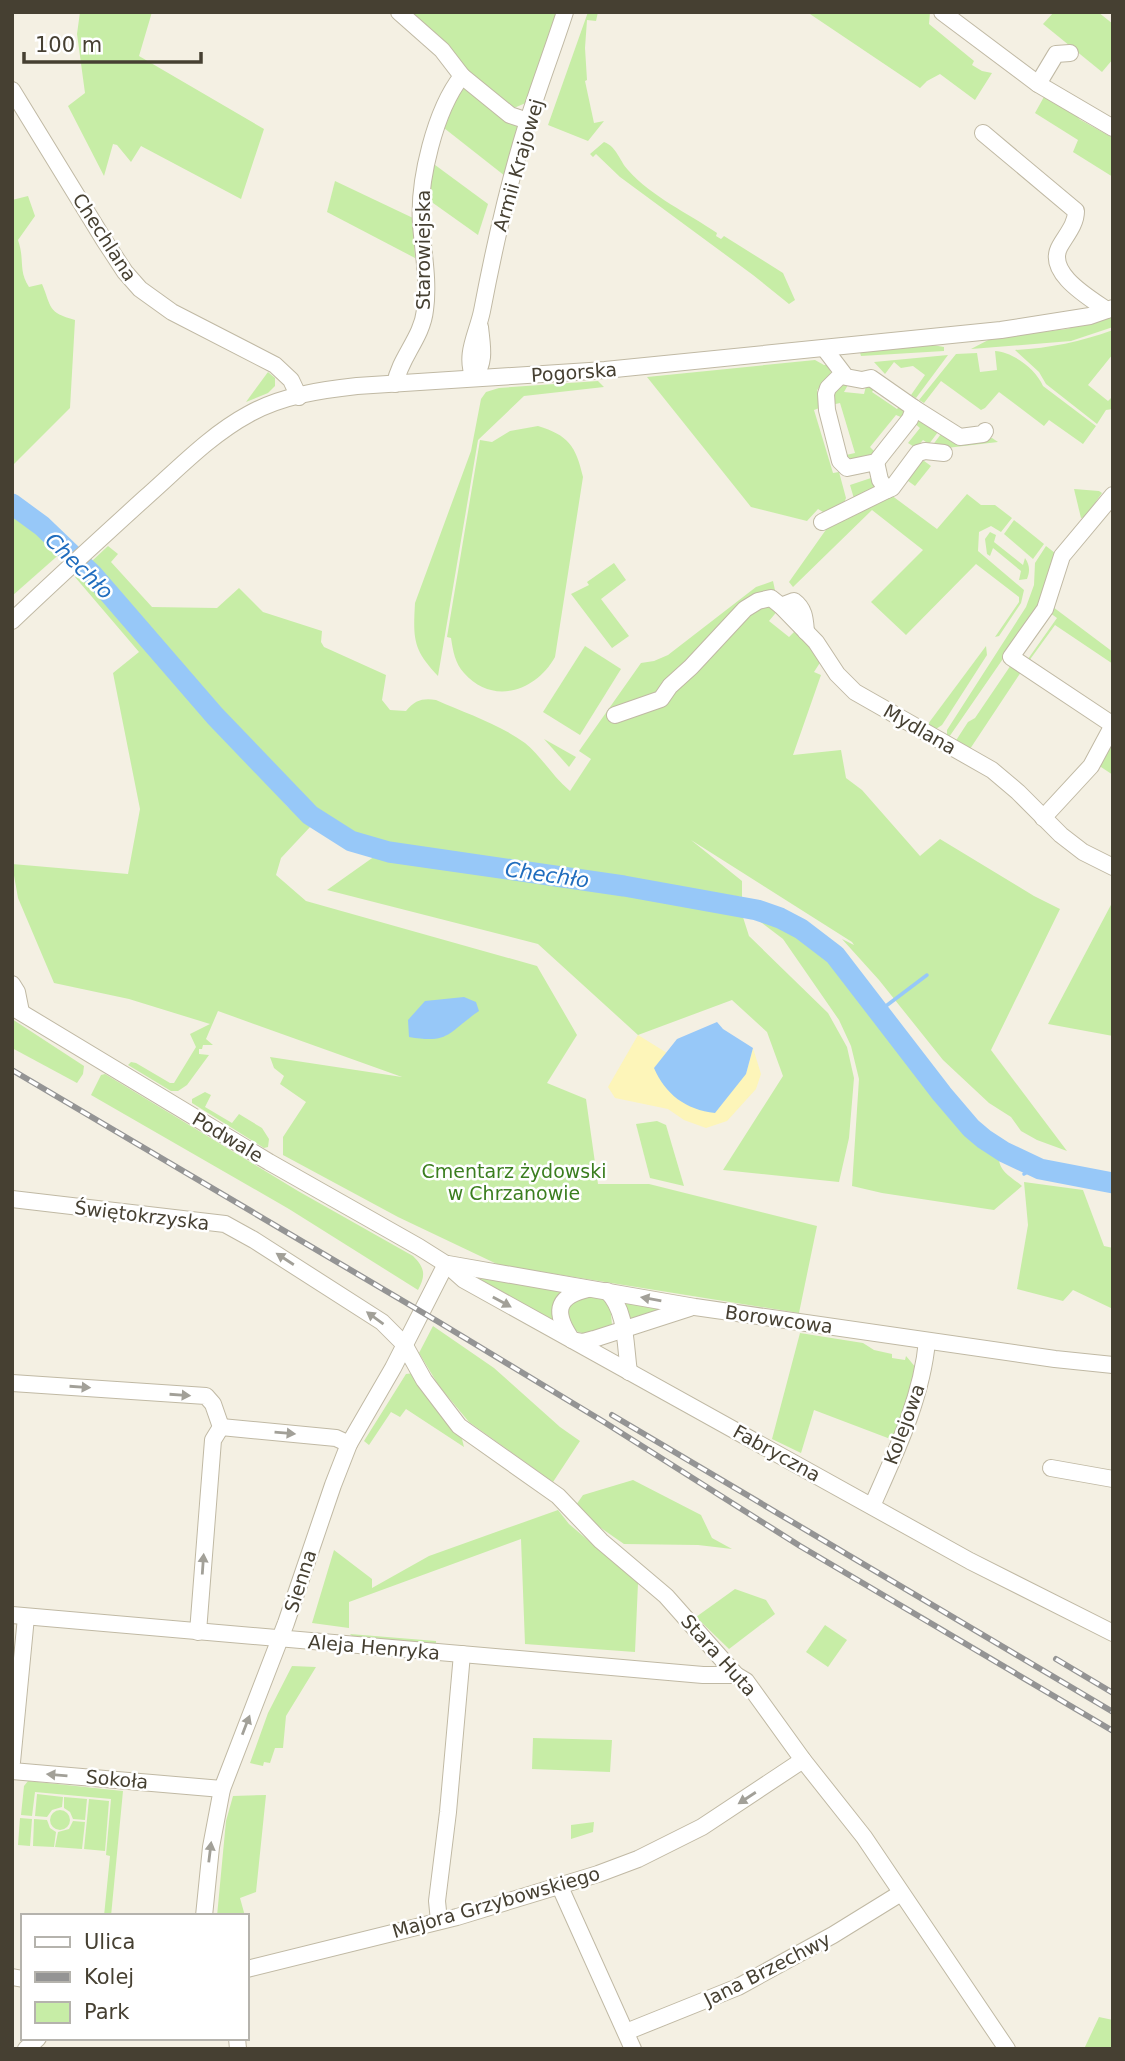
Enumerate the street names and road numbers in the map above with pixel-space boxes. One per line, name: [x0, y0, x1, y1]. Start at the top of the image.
street label: Armii Krajowej: [489, 96, 547, 234]
street label: Chechlana: [69, 189, 141, 285]
street label: Starowiejska: [412, 190, 434, 310]
street label: Pogorska: [530, 358, 618, 386]
street label: Mydlana: [880, 699, 960, 759]
street label: Podwale: [189, 1107, 267, 1167]
street label: Świętokrzyska: [73, 1195, 211, 1234]
street label: Borowcowa: [724, 1301, 834, 1337]
street label: Kolejowa: [879, 1381, 929, 1467]
street label: Fabryczna: [730, 1420, 824, 1486]
street label: Sienna: [280, 1547, 320, 1615]
street label: Stara Huta: [677, 1610, 761, 1700]
street label: Aleja Henryka: [307, 1630, 441, 1664]
street label: Sokoła: [85, 1765, 149, 1793]
street label: Majora Grzybowskiego: [390, 1862, 602, 1942]
street label: Jana Brzechwy: [699, 1928, 834, 2011]

